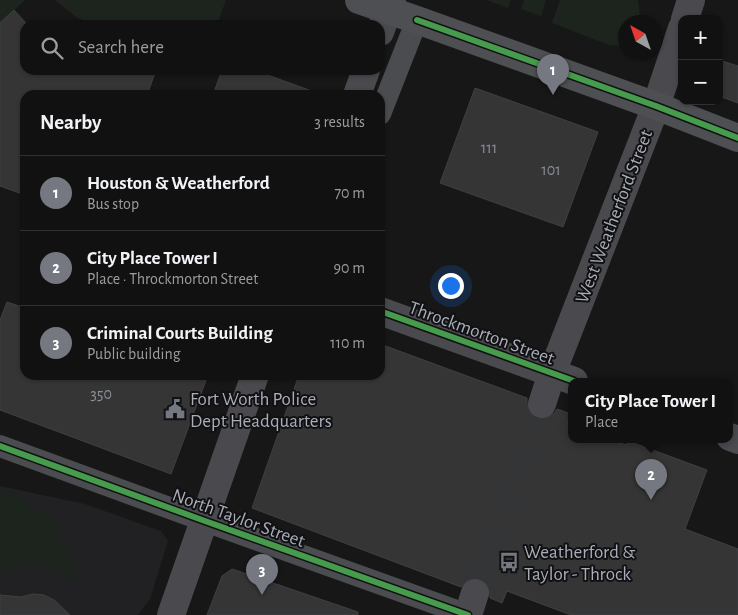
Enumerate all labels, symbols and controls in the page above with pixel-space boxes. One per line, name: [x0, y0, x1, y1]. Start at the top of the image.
north arrow: [618, 15, 663, 60]
map controls: [678, 15, 723, 105]
button: +: [678, 15, 723, 60]
search box: [20, 20, 385, 75]
icon: search: [38, 34, 66, 62]
text: Search here: [78, 38, 164, 57]
pin: 1: [537, 54, 569, 95]
button: −: [678, 60, 723, 105]
text: Nearby: [40, 112, 101, 133]
text: 3 results: [314, 114, 365, 130]
street label: West Weatherford Street: [573, 127, 656, 306]
house number: 111: [481, 140, 497, 156]
house number: 101: [541, 162, 561, 178]
text: Houston & Weatherford: [87, 174, 270, 193]
text: 1: [53, 185, 59, 201]
text: 70 m: [334, 185, 365, 201]
text: Bus stop: [87, 196, 139, 212]
text: City Place Tower I: [87, 249, 218, 268]
text: 2: [52, 260, 60, 276]
text: 90 m: [334, 260, 365, 276]
text: Place · Throckmorton Street: [87, 271, 258, 287]
your location: [438, 273, 464, 299]
street label: Throckmorton Street: [406, 298, 557, 369]
text: Criminal Courts Building: [87, 324, 273, 343]
text: 3: [53, 335, 59, 351]
text: 110 m: [330, 335, 365, 351]
text: Public building: [87, 346, 181, 362]
popup: [568, 378, 733, 443]
house number: 350: [90, 386, 112, 402]
place label: Fort Worth Police Dept Headquarters: [190, 390, 332, 431]
text: City Place Tower I: [585, 392, 716, 411]
public building icon: Fort Worth Police Dept Headquarters: [164, 398, 186, 420]
text: Place: [585, 414, 618, 430]
pin: 2: [635, 459, 667, 500]
street label: North Taylor Street: [170, 486, 307, 551]
place label: Weatherford & Taylor - Throck: [524, 543, 635, 584]
bus stop icon: Weatherford & Taylor - Throck: [498, 551, 520, 573]
pin: 3: [246, 554, 278, 595]

